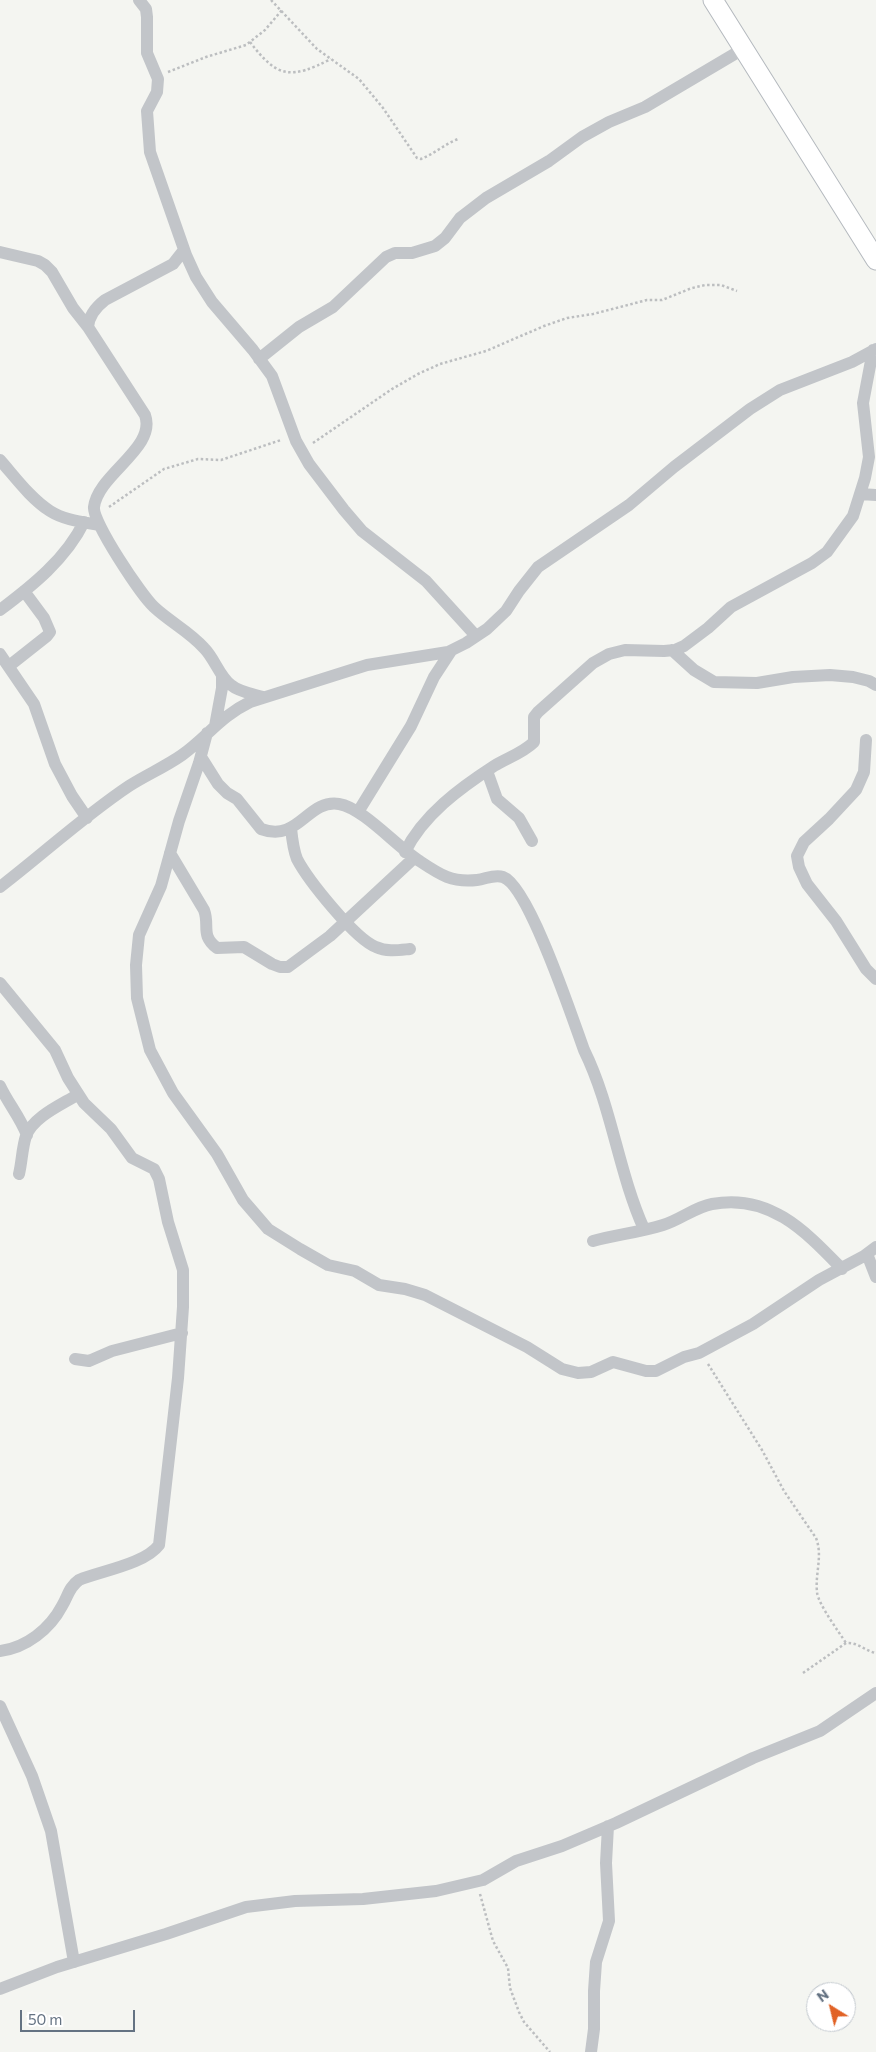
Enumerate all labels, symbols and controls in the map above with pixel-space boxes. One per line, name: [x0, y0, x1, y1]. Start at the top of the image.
north arrow: [806, 1982, 856, 2032]
text: N: [813, 1985, 832, 2005]
scale bar: [22, 2000, 138, 2032]
text: 50 m: [28, 2010, 62, 2028]

